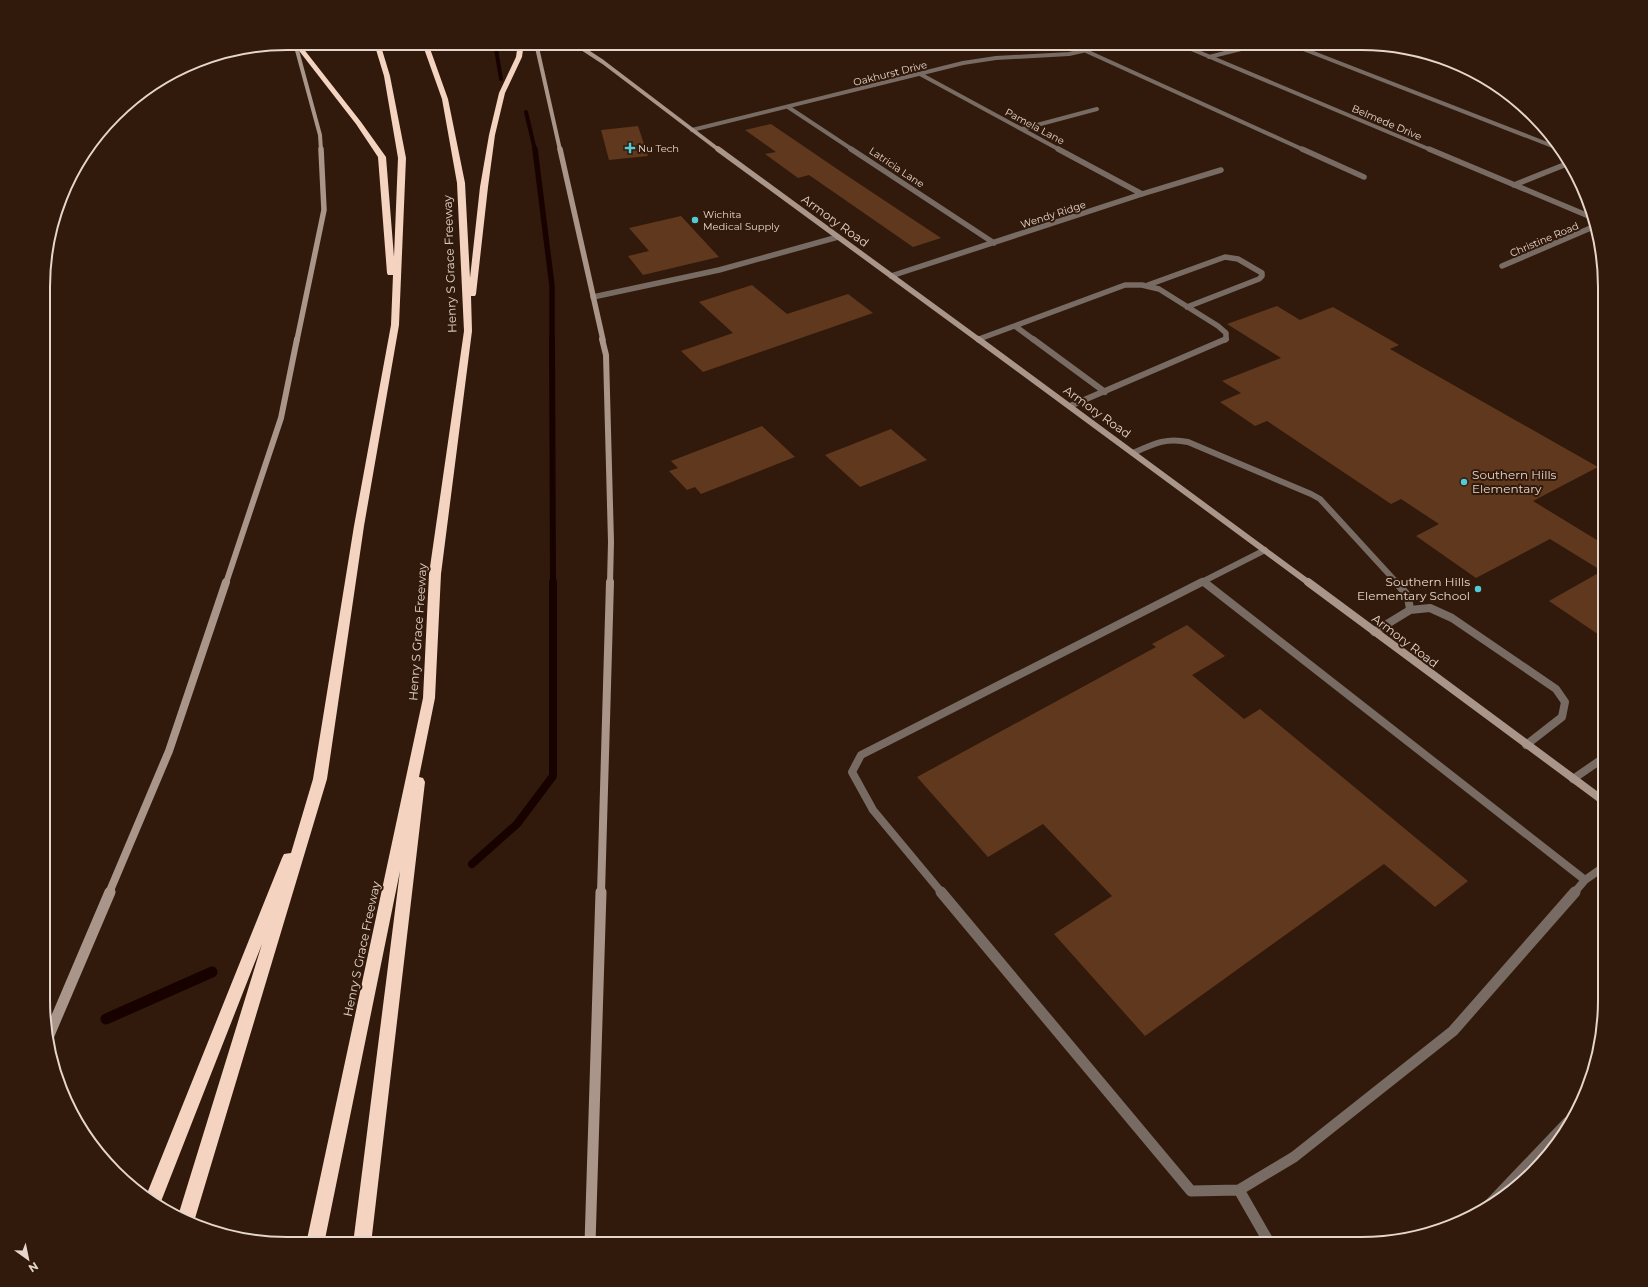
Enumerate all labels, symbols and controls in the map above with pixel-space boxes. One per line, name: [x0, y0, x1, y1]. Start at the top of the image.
street label: Oakhurst Drive: [852, 58, 928, 89]
street label: Belmede Drive: [1350, 102, 1424, 143]
street label: Pamela Lane: [1003, 105, 1067, 148]
place label: Nu Tech: [638, 142, 679, 155]
marker: Nu Tech: [625, 143, 635, 153]
street label: Latricia Lane: [867, 144, 927, 191]
street label: Armory Road: [799, 191, 872, 250]
street label: Henry S Grace Freeway: [440, 194, 459, 333]
street label: Wendy Ridge: [1019, 198, 1087, 231]
place label: Wichita Medical Supply: [703, 208, 780, 233]
marker: Wichita Medical Supply: [690, 215, 700, 225]
street label: Christine Road: [1508, 219, 1581, 260]
street label: Armory Road: [1061, 382, 1134, 441]
place label: Southern Hills Elementary: [1472, 467, 1557, 496]
marker: Southern Hills Elementary: [1459, 477, 1469, 487]
street label: Henry S Grace Freeway: [405, 562, 430, 701]
place label: Southern Hills Elementary School: [1357, 574, 1470, 603]
marker: Southern Hills Elementary School: [1473, 584, 1483, 594]
street label: Armory Road: [1369, 611, 1441, 670]
street label: Henry S Grace Freeway: [340, 879, 383, 1018]
north arrow: [8, 1239, 48, 1279]
text: N: [26, 1259, 41, 1276]

